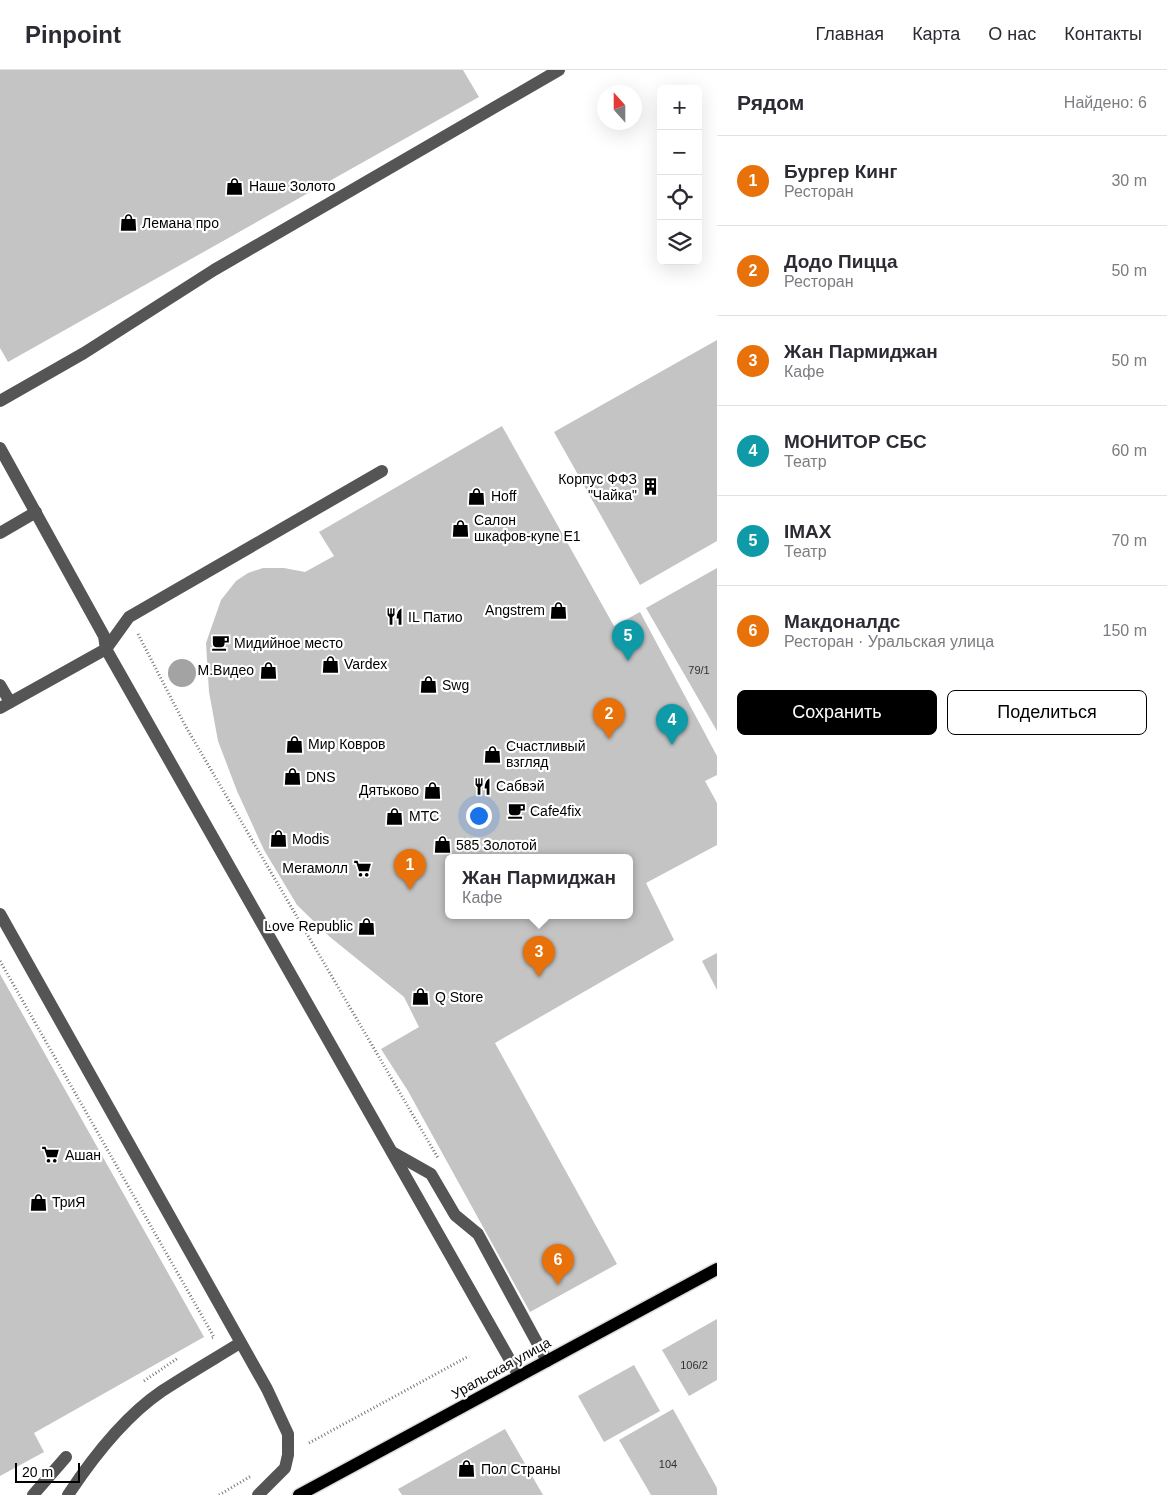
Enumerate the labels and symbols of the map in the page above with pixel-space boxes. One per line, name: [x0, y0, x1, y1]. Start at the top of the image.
north arrow: [597, 85, 642, 130]
shop icon: Наше Золото: [225, 176, 245, 196]
place label: Наше Золото: [249, 178, 336, 194]
shop icon: Лемана про: [118, 213, 138, 233]
place label: Лемана про: [142, 215, 219, 231]
place label: Корпус ФФЗ "Чайка": [558, 471, 637, 503]
building icon: Корпус ФФЗ "Чайка": [641, 477, 661, 497]
shop icon: Hoff: [467, 486, 487, 506]
place label: Hoff: [491, 488, 517, 504]
place label: Салон шкафов-купе Е1: [474, 512, 581, 544]
shop icon: Салон шкафов-купе Е1: [450, 518, 470, 538]
shop icon: Angstrem: [549, 600, 569, 620]
place label: Angstrem: [485, 602, 545, 618]
restaurant icon: IL Патио: [384, 607, 404, 627]
place label: IL Патио: [408, 609, 463, 625]
pin: 5: [612, 620, 644, 661]
cafe icon: Мидийное место: [210, 633, 230, 653]
place label: Мидийное место: [234, 635, 343, 651]
shop icon: Vardex: [320, 654, 340, 674]
place label: Vardex: [344, 656, 387, 672]
shop icon: М.Видео: [258, 660, 278, 680]
place label: М.Видео: [198, 662, 254, 678]
house number: 79/1: [688, 664, 710, 676]
shop icon: Swg: [418, 675, 438, 695]
place label: Swg: [442, 677, 469, 693]
pin: 2: [593, 698, 625, 739]
pin: 4: [656, 704, 688, 745]
shop icon: Мир Ковров: [284, 734, 304, 754]
place label: Мир Ковров: [308, 736, 386, 752]
place label: Счастливый взгляд: [506, 738, 585, 770]
shop icon: Счастливый взгляд: [482, 744, 502, 764]
shop icon: DNS: [282, 767, 302, 787]
place label: DNS: [306, 769, 336, 785]
restaurant icon: Сабвэй: [472, 776, 492, 796]
place label: Сабвэй: [496, 778, 544, 794]
shop icon: Дятьково: [423, 780, 443, 800]
place label: Дятьково: [359, 782, 419, 798]
cafe icon: Cafe4fix: [506, 801, 526, 821]
your location: [466, 803, 492, 829]
place label: Cafe4fix: [530, 803, 581, 819]
shop icon: МТС: [385, 806, 405, 826]
place label: МТС: [409, 808, 439, 824]
shop icon: Modis: [268, 829, 288, 849]
place label: Modis: [292, 831, 329, 847]
shop icon: 585 Золотой: [432, 835, 452, 855]
place label: 585 Золотой: [456, 837, 537, 853]
pin: 1: [394, 849, 426, 890]
supermarket icon: Мегамолл: [352, 858, 372, 878]
place label: Мегамолл: [282, 860, 348, 876]
shop icon: Love Republic: [357, 916, 377, 936]
place label: Love Republic: [264, 918, 353, 934]
pin: 3: [523, 936, 555, 977]
shop icon: Q Store: [411, 987, 431, 1007]
place label: Q Store: [435, 989, 483, 1005]
supermarket icon: Ашан: [41, 1145, 61, 1165]
place label: Ашан: [65, 1147, 101, 1163]
shop icon: ТриЯ: [28, 1192, 48, 1212]
place label: ТриЯ: [52, 1194, 85, 1210]
pin: 6: [542, 1244, 574, 1285]
street label: Уральская улица: [449, 1334, 553, 1402]
house number: 106/2: [680, 1359, 708, 1371]
house number: 104: [659, 1458, 677, 1470]
shop icon: Пол Страны: [457, 1459, 477, 1479]
scale bar: [15, 1460, 80, 1483]
place label: Пол Страны: [481, 1461, 561, 1477]

